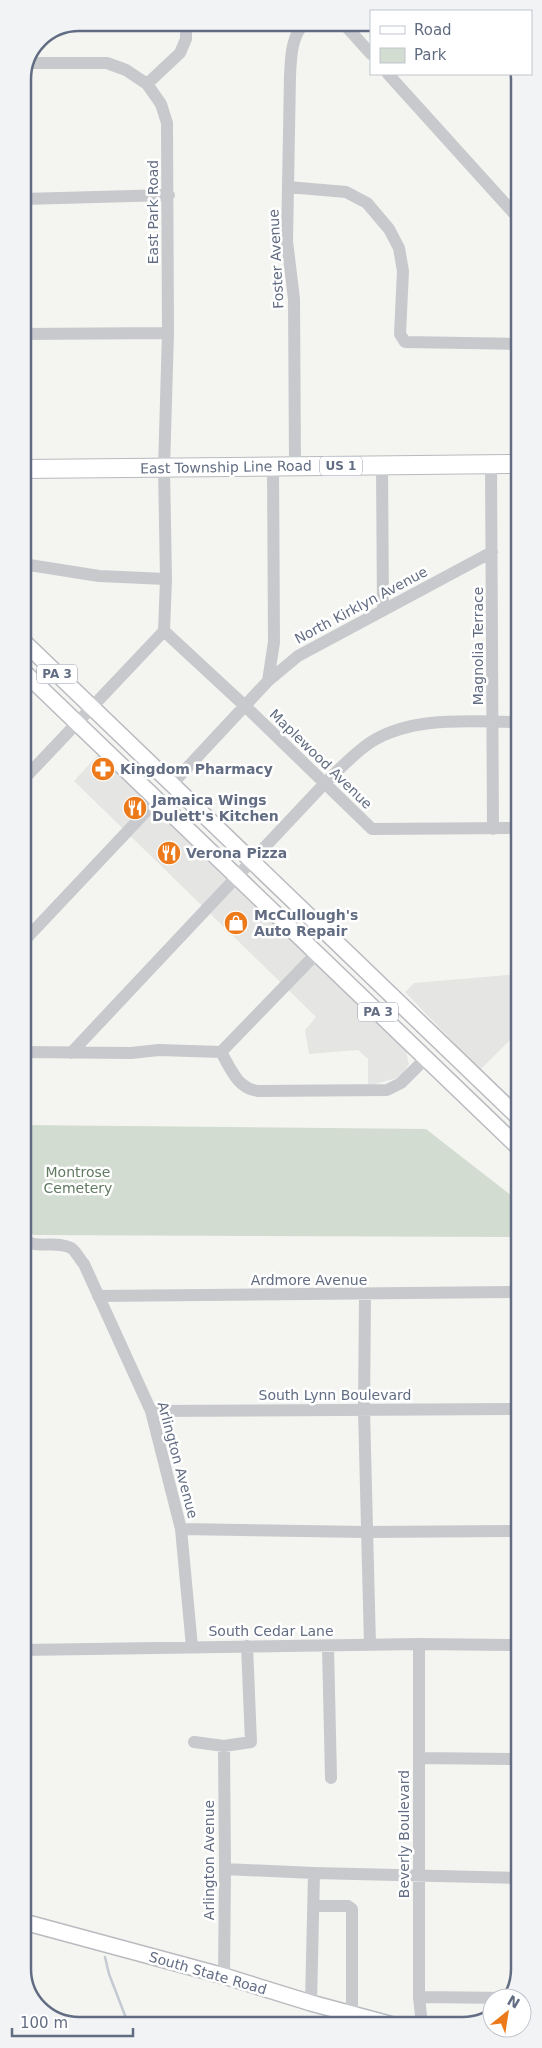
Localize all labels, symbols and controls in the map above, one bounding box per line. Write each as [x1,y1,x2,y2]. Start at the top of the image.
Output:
legend [370,10,532,75]
text: Road [414,21,452,39]
text: Park [414,46,447,64]
street label: East Park Road [145,160,161,264]
street label: Foster Avenue [265,209,287,309]
road number: US 1 [320,456,362,476]
street label: East Township Line Road [140,458,312,476]
street label: North Kirklyn Avenue [292,563,430,647]
street label: Magnolia Terrace [470,587,486,705]
road number: PA 3 [37,664,77,684]
street label: Maplewood Avenue [267,706,375,812]
pharmacy icon: Kingdom Pharmacy [90,756,116,782]
place label: Kingdom Pharmacy [120,761,273,777]
place label: Jamaica Wings Dulett's Kitchen [151,792,279,824]
restaurant icon: Jamaica Wings Dulett's Kitchen [122,795,148,821]
restaurant icon: Verona Pizza [156,840,182,866]
place label: Verona Pizza [186,845,287,861]
place label: McCullough's Auto Repair [254,907,358,939]
shop icon: McCullough's Auto Repair [223,910,249,936]
road number: PA 3 [358,1002,398,1022]
park label: Montrose Cemetery [44,1164,112,1196]
street label: Ardmore Avenue [251,1272,367,1288]
street label: South Lynn Boulevard [259,1387,411,1403]
street label: Arlington Avenue [155,1400,201,1520]
street label: South Cedar Lane [208,1623,334,1639]
street label: Beverly Boulevard [396,1770,412,1898]
street label: Arlington Avenue [201,1800,217,1920]
street label: South State Road [147,1949,269,1997]
north arrow [482,1988,532,2038]
text: N [504,1992,523,2012]
scale bar [12,2006,134,2038]
text: 100 m [20,2014,68,2032]

